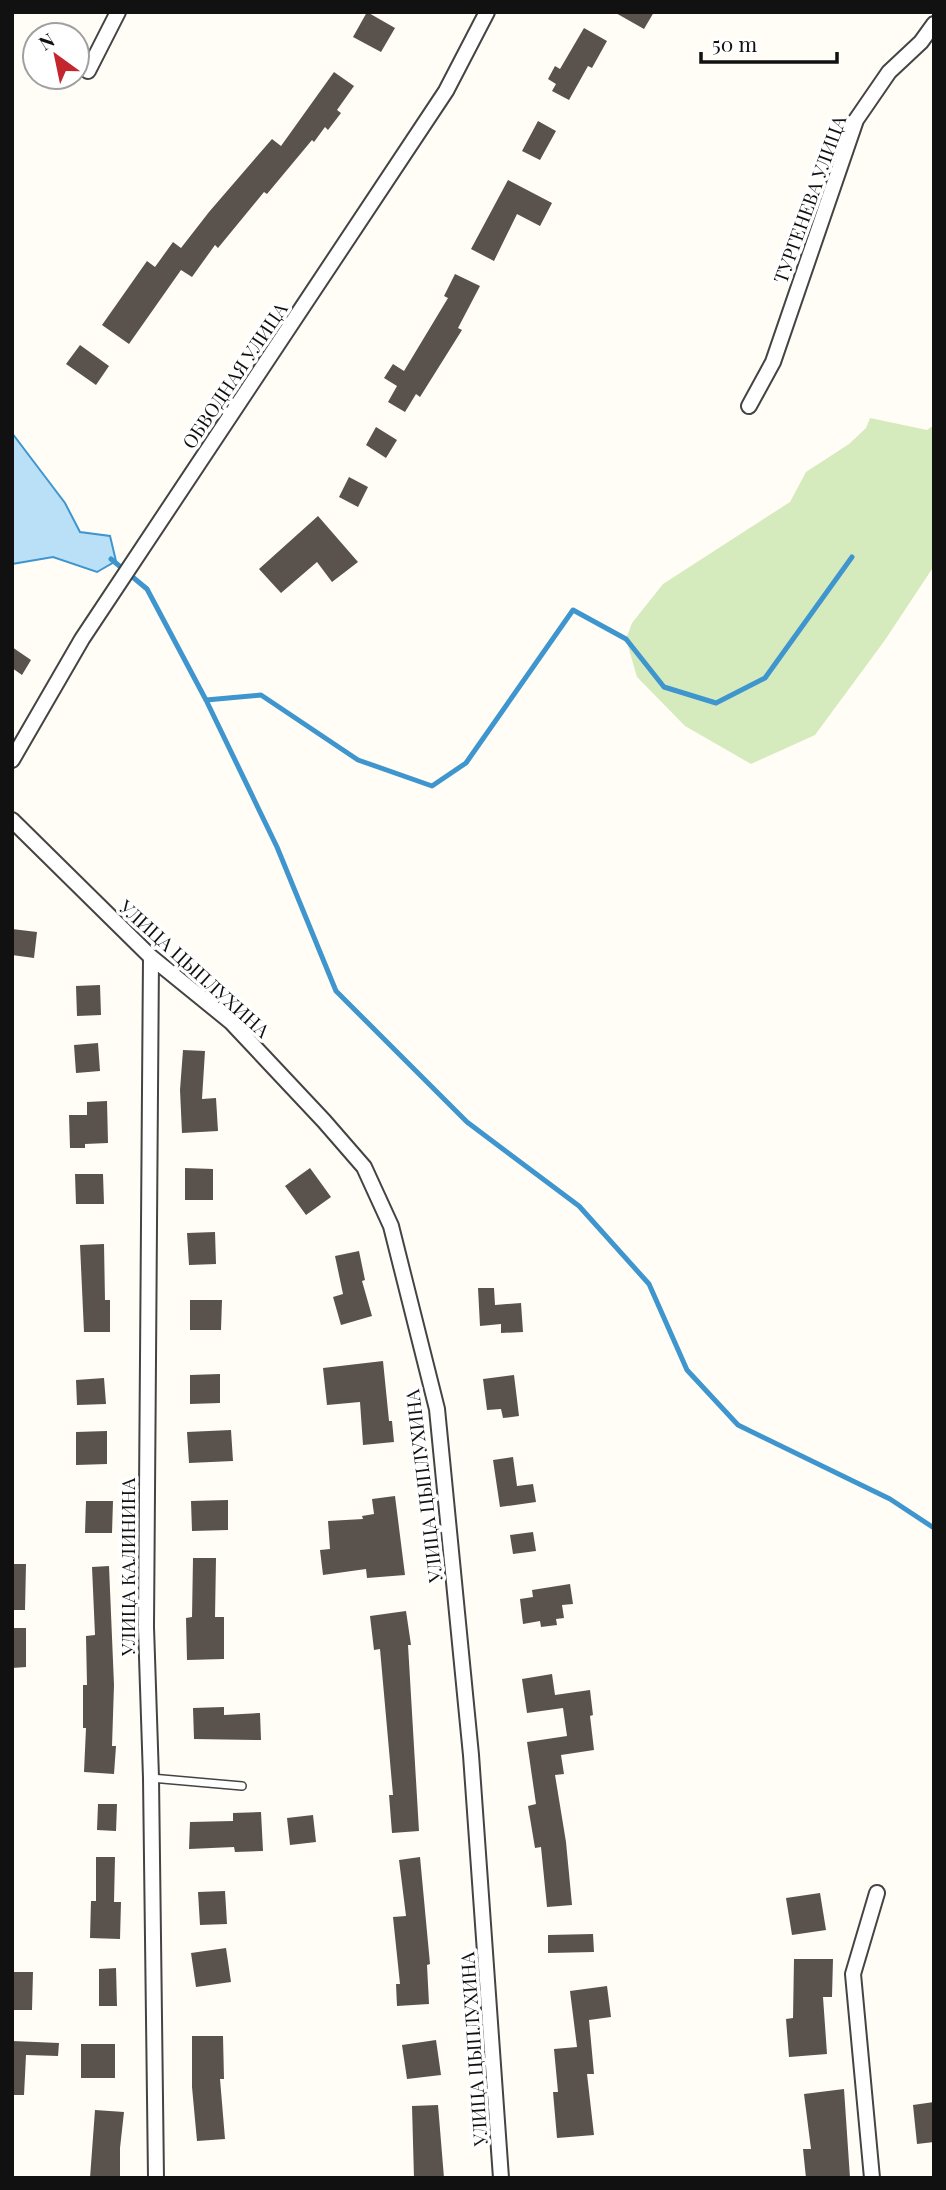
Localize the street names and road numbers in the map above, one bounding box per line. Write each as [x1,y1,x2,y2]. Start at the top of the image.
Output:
street label: ТУРГЕНЕВА УЛИЦА [767,111,852,286]
street label: ОБВОДНАЯ УЛИЦА [175,296,293,453]
street label: УЛИЦА ЦЫПЛУХИНА [113,893,277,1043]
street label: УЛИЦА ЦЫПЛУХИНА [398,1387,448,1585]
street label: УЛИЦА КАЛИНИНА [114,1477,140,1657]
street label: УЛИЦА ЦЫПЛУХИНА [453,1950,493,2148]

